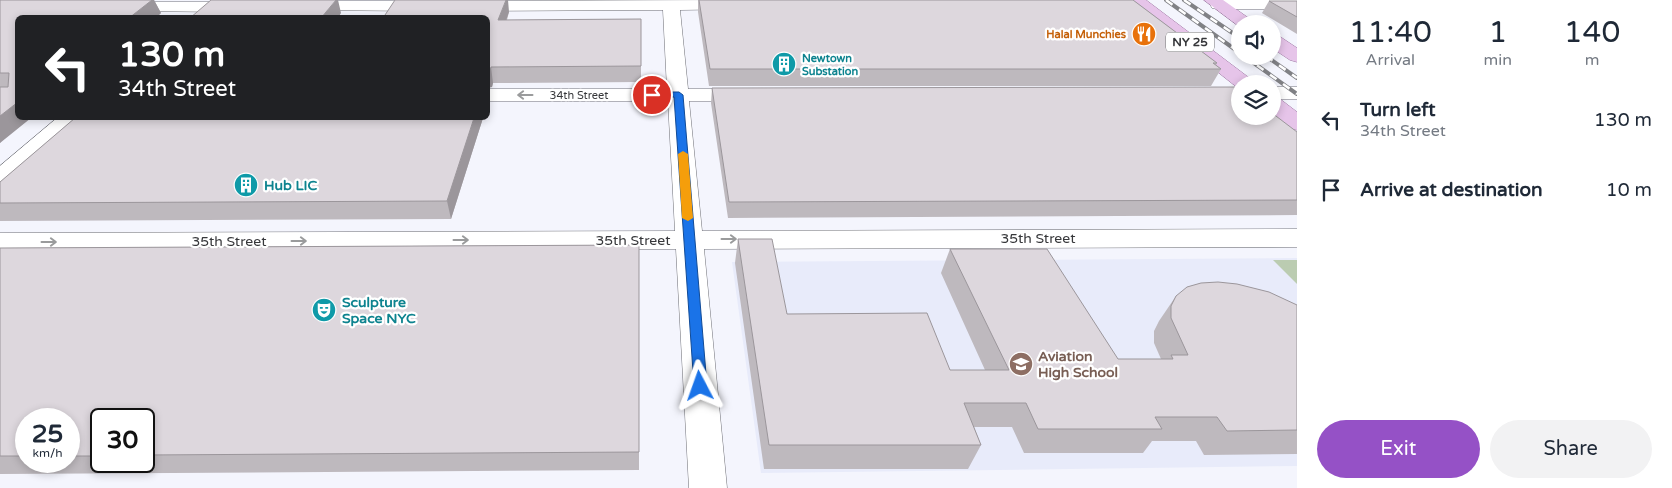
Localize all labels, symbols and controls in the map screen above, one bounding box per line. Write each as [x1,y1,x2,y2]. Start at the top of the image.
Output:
text: 11:40 [1349,14,1432,51]
text: 1 [1488,14,1507,51]
text: 140 [1564,14,1620,51]
map controls [1231,15,1281,125]
button: sound [1231,15,1281,65]
restaurant icon: Halal Munchies [1131,21,1157,47]
place label: Halal Munchies [1046,28,1127,41]
road number: NY 25 [1166,32,1214,52]
text: 130 m [118,34,225,76]
icon: left [35,35,100,100]
text: Arrival [1366,50,1415,70]
text: min [1484,50,1512,70]
text: m [1585,50,1599,70]
building icon: Newtown Substation [771,51,797,77]
place label: Newtown Substation [802,52,858,78]
pin [631,74,673,116]
button: layers [1231,75,1281,125]
text: 34th Street [118,76,236,102]
icon: arrive [638,81,666,109]
street label: 34th Street [549,89,609,102]
one-way arrow [517,90,534,100]
text: Turn left [1360,99,1436,121]
icon: left [1317,106,1345,134]
text: 130 m [1594,109,1652,131]
text: 34th Street [1360,121,1446,141]
building icon: Hub LIC [233,172,259,198]
icon: arrive [1317,176,1345,204]
place label: Hub LIC [264,177,317,194]
text: Arrive at destination [1360,179,1543,201]
text: 10 m [1606,179,1652,201]
street label: 35th Street [1000,230,1076,247]
street label: 35th Street [595,232,671,249]
street label: 35th Street [191,233,267,250]
one-way arrow [720,234,736,244]
one-way arrow [452,235,469,245]
one-way arrow [290,236,306,246]
one-way arrow [40,237,56,247]
place label: Sculpture Space NYC [342,294,416,327]
theatre icon: Sculpture Space NYC [311,297,337,323]
place label: Aviation High School [1038,348,1118,381]
school or university icon: Aviation High School [1008,351,1034,377]
position arrow [673,359,725,411]
speed limit sign: 30 [90,408,155,473]
text: 25 [32,419,63,449]
button: Exit [1317,420,1480,478]
button: Share [1490,420,1652,478]
text: km/h [32,446,63,460]

